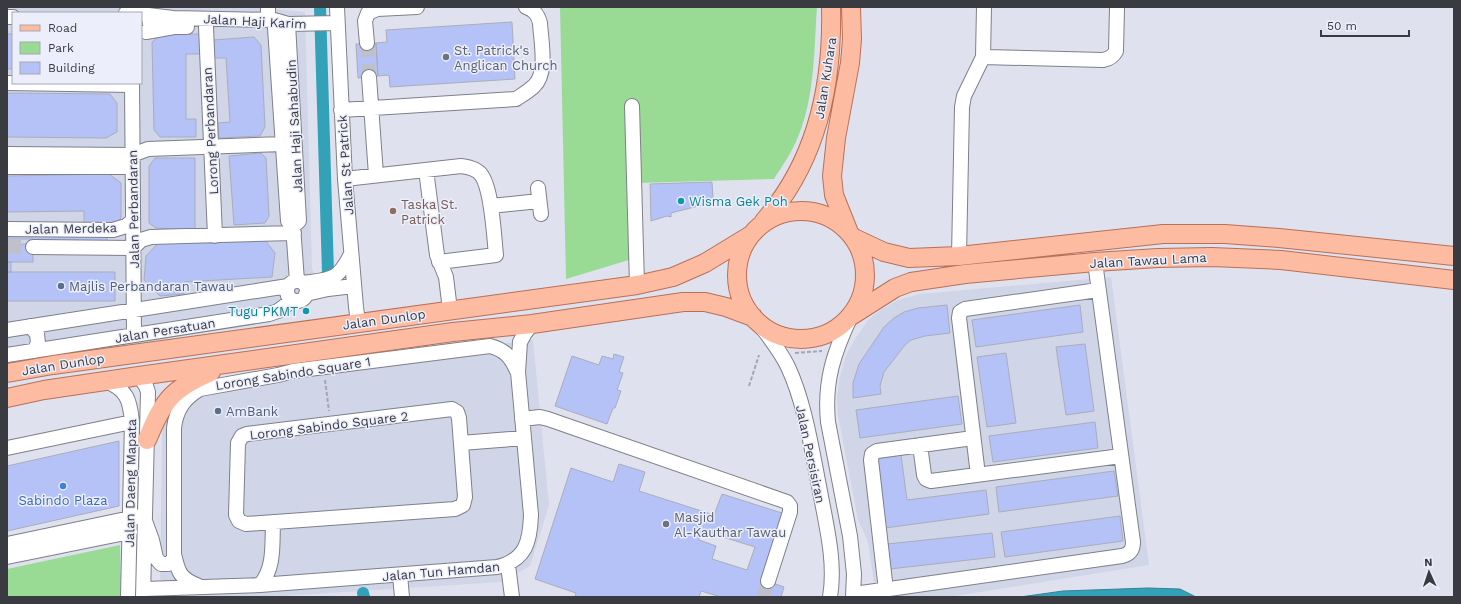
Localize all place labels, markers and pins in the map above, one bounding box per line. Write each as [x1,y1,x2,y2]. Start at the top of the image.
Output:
place label: St. Patrick's Anglican Church [454,43,558,73]
marker: St. Patrick's Anglican Church [441,52,451,62]
place label: Wisma Gek Poh [689,194,788,209]
marker: Wisma Gek Poh [676,196,686,206]
place label: Taska St. Patrick [401,197,458,227]
marker: Taska St. Patrick [388,206,398,216]
place label: Majlis Perbandaran Tawau [69,279,234,294]
marker: Majlis Perbandaran Tawau [56,281,66,291]
place label: Tugu PKMT [228,304,298,319]
marker: Tugu PKMT [301,306,311,316]
place label: AmBank [226,404,279,419]
marker: AmBank [213,406,223,416]
marker: Sabindo Plaza [58,481,68,491]
place label: Sabindo Plaza [18,493,108,508]
place label: Masjid Al-Kauthar Tawau [674,510,786,540]
marker: Masjid Al-Kauthar Tawau [661,519,671,529]

